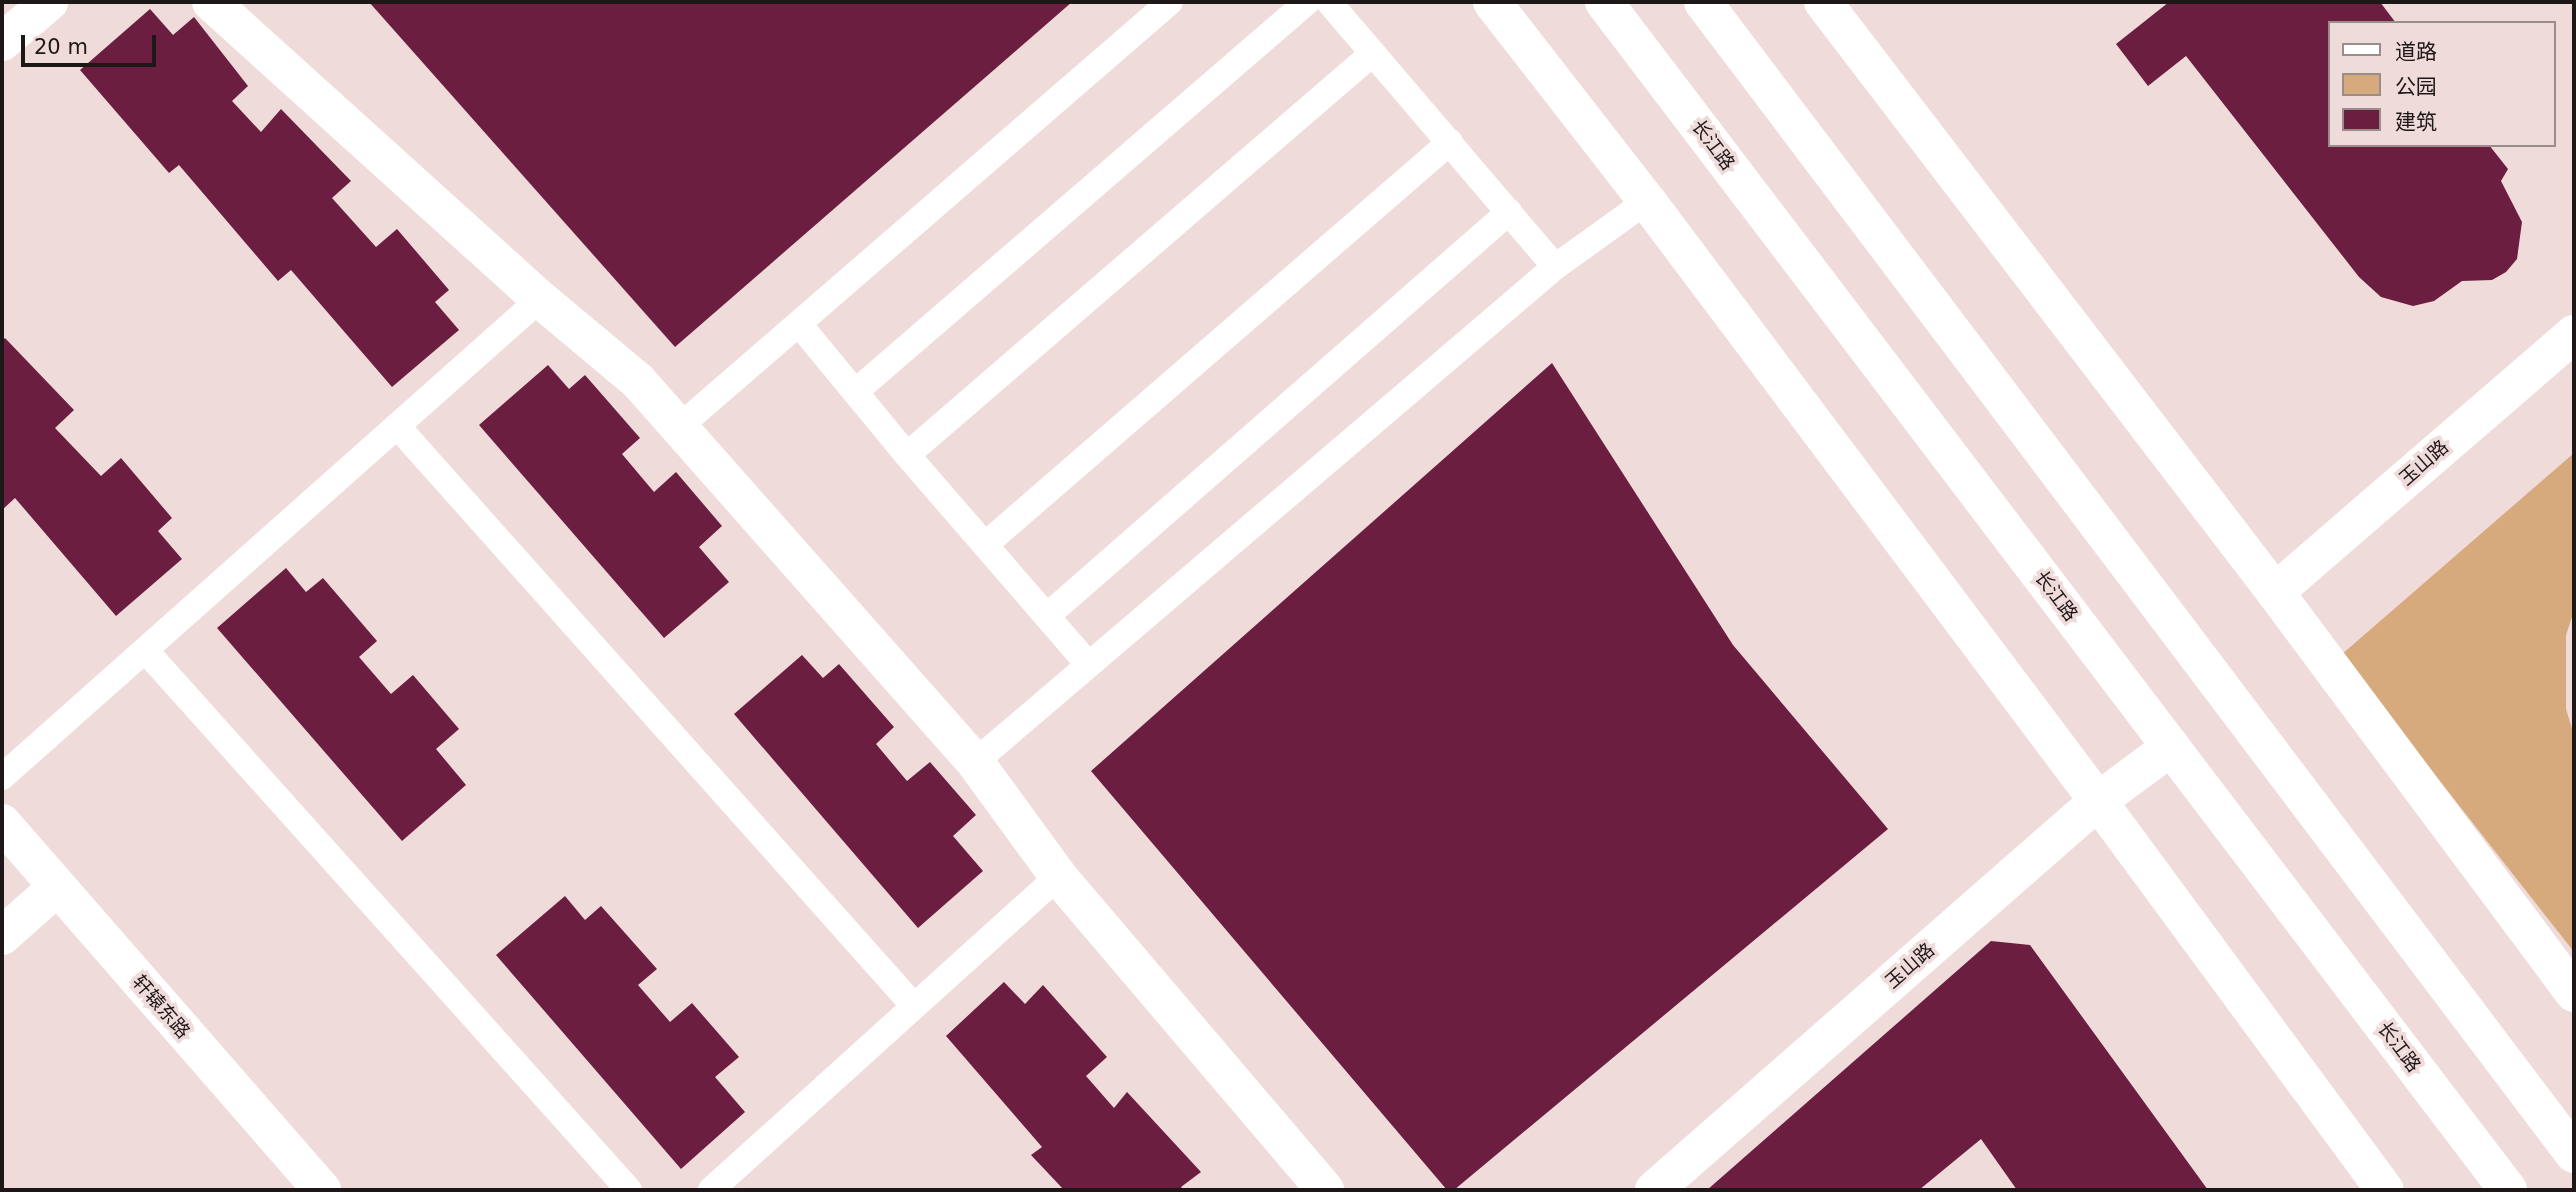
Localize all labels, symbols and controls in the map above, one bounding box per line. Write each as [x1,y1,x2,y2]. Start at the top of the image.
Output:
scale bar [24,21,159,65]
legend [2328,21,2555,147]
text: 20 m [34,35,88,59]
text: 道路 [2395,40,2437,64]
text: 公园 [2395,75,2437,99]
text: 建筑 [2395,110,2437,134]
street label: 长江路 [1687,115,1739,175]
street label: 玉山路 [2395,436,2453,490]
street label: 长江路 [2030,566,2082,626]
street label: 玉山路 [1881,939,1939,993]
street label: 轩辕东路 [127,971,195,1043]
street label: 长江路 [2373,1017,2425,1077]

